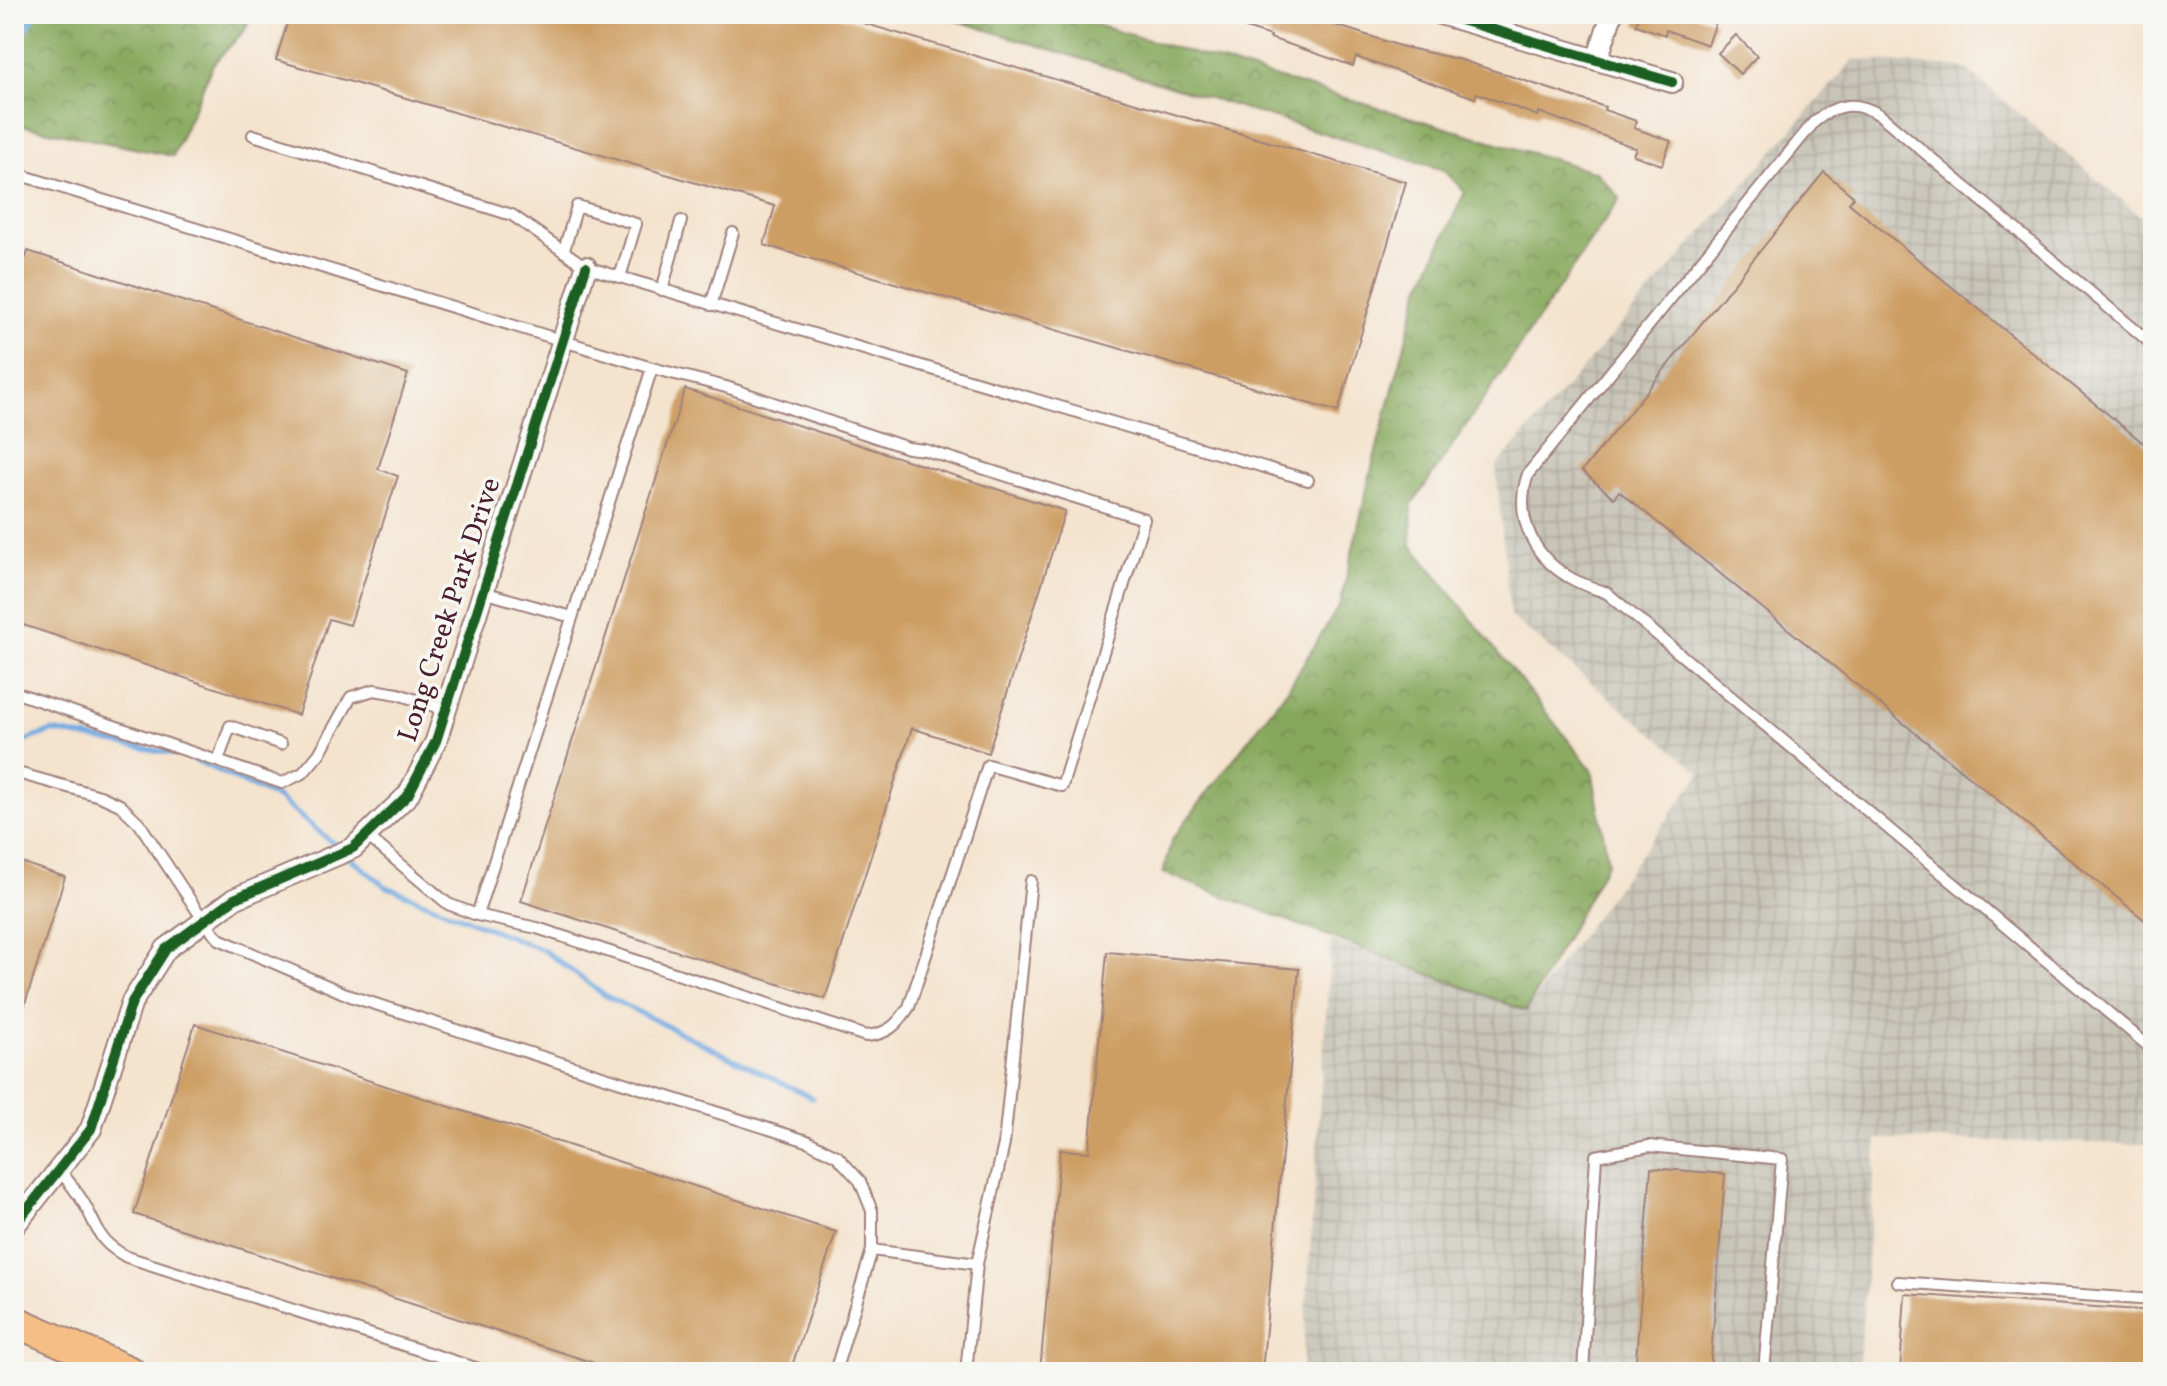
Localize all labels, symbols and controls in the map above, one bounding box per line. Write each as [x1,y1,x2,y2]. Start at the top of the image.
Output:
street label: Long Creek Park Drive [389,473,511,747]

